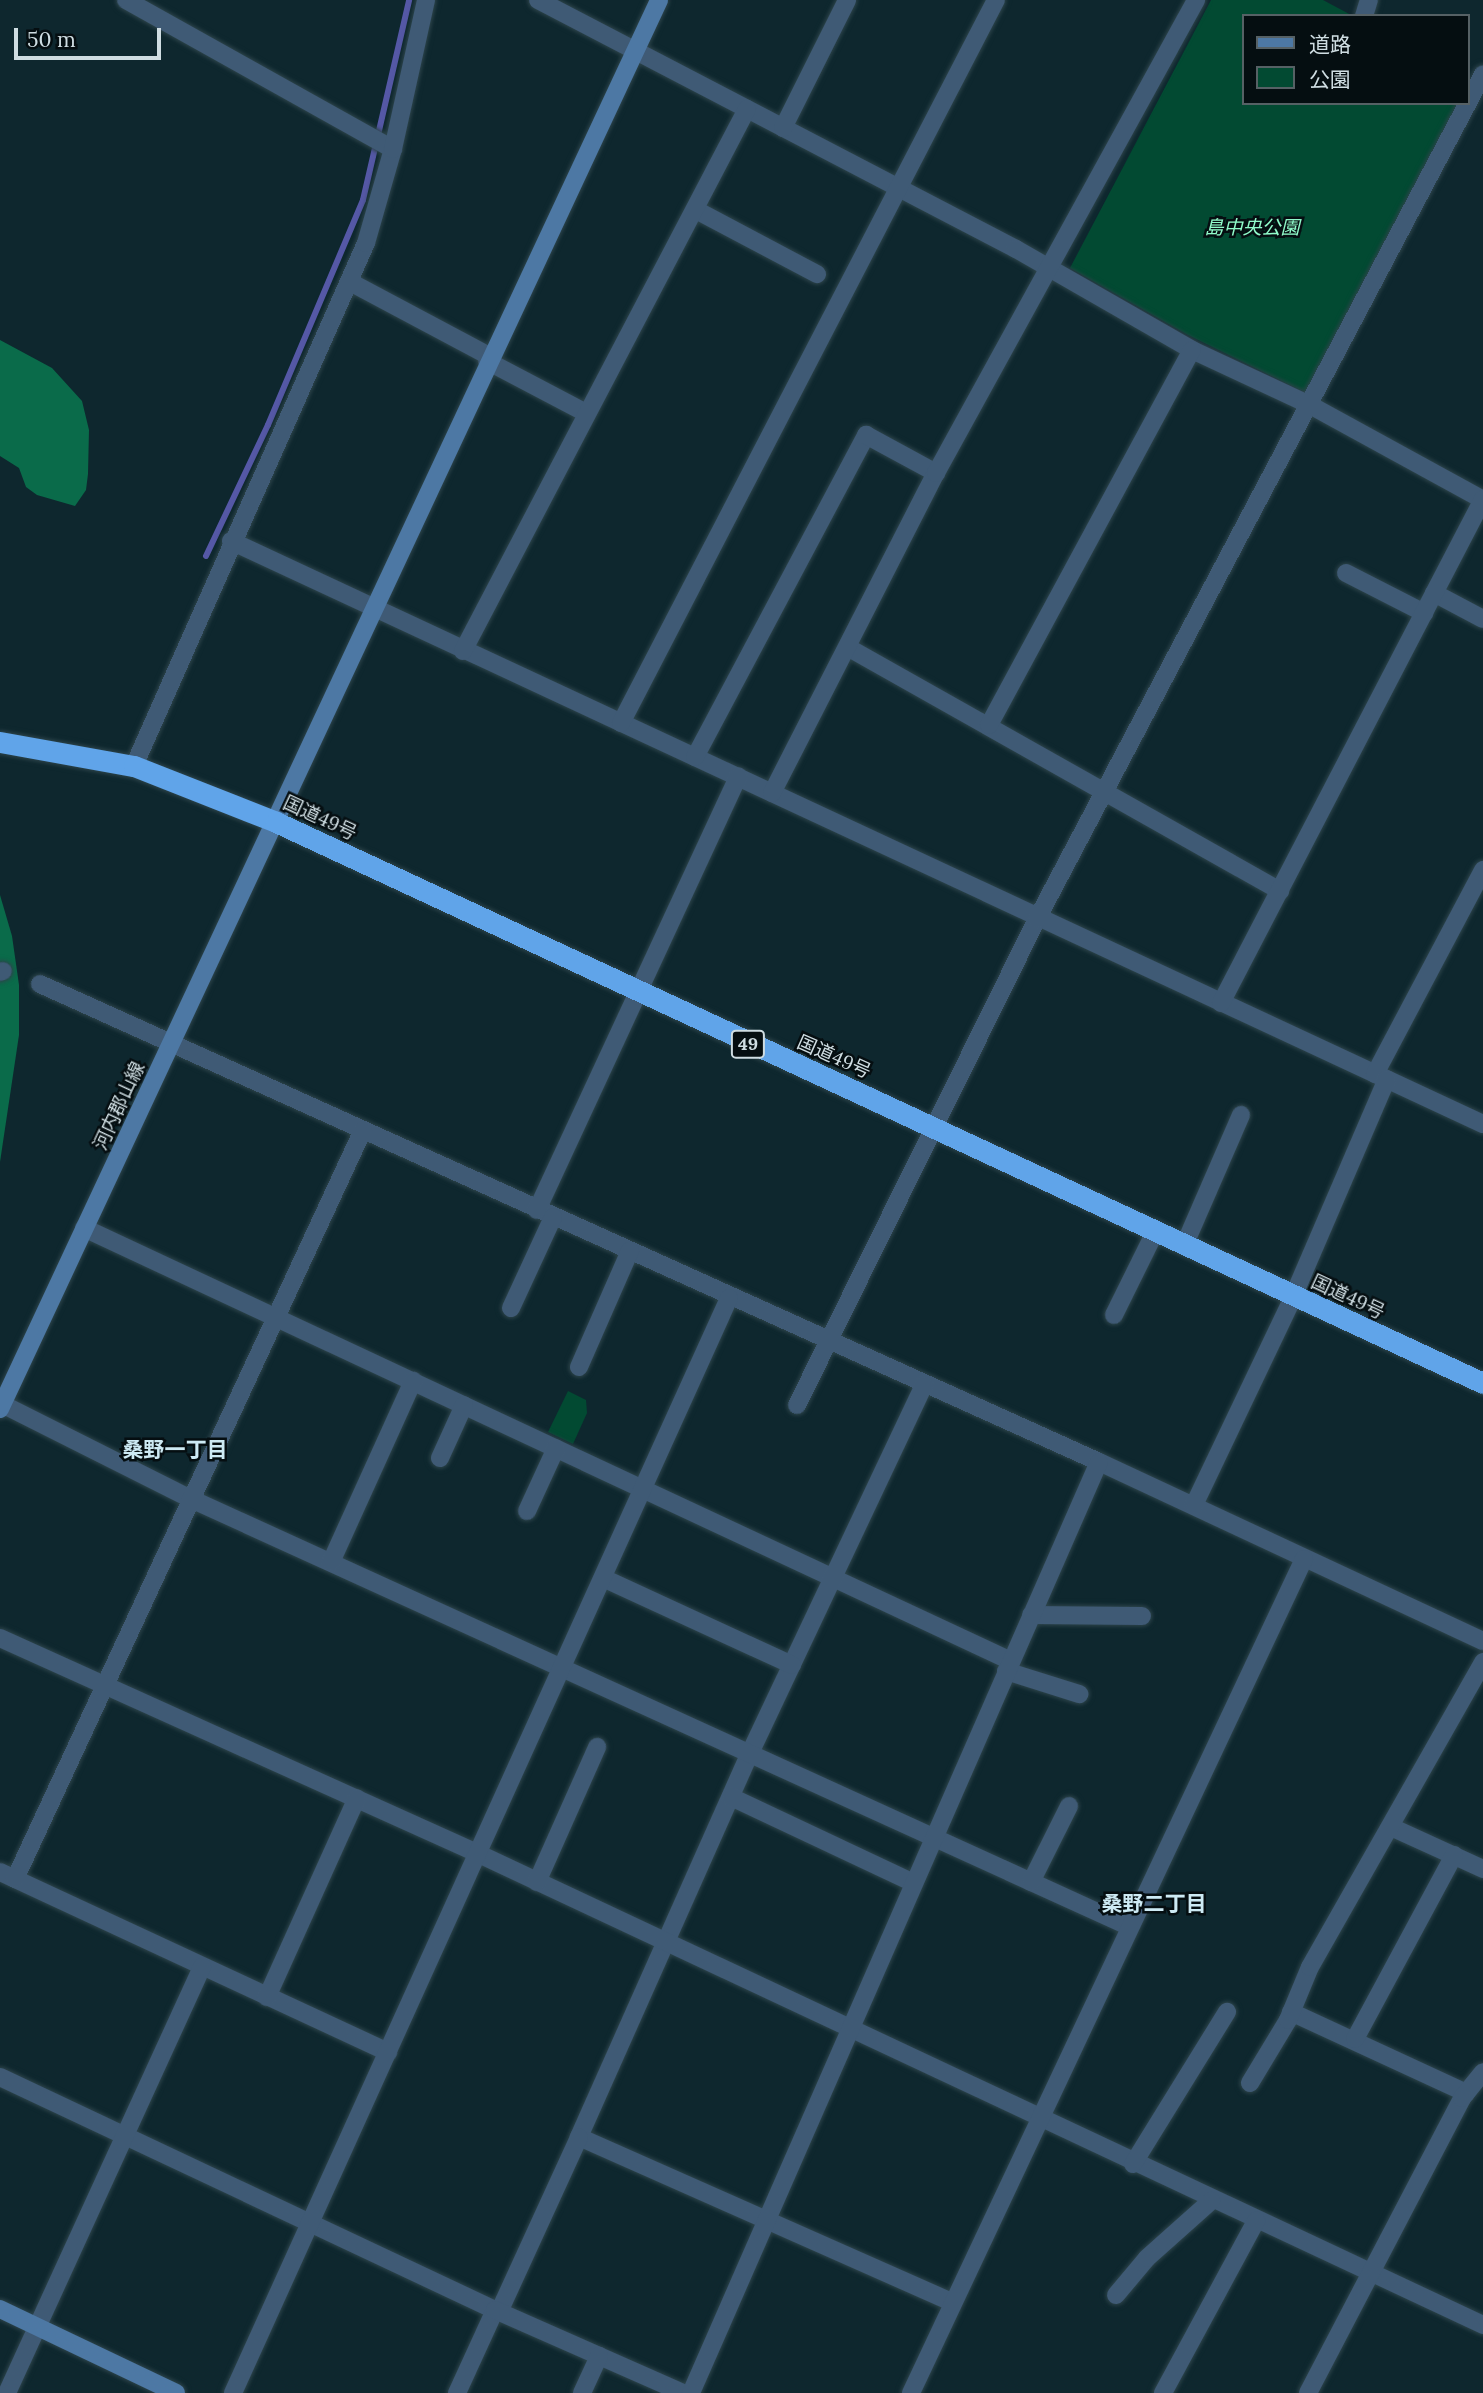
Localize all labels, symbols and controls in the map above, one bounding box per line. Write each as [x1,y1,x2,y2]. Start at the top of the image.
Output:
scale bar [18,14,164,58]
legend [1242,14,1469,105]
text: 50 m [27,26,76,53]
text: 道路 [1309,31,1351,58]
text: 公園 [1309,66,1351,93]
park label: 島中央公園 [1205,217,1299,239]
street label: 国道49号 [280,791,360,845]
road number: 49 [730,1030,766,1058]
street label: 国道49号 [794,1031,874,1083]
street label: 河内郡山線 [89,1058,149,1154]
street label: 国道49号 [1308,1270,1388,1324]
district label: 桑野一丁目 [123,1437,227,1463]
district label: 桑野二丁目 [1102,1891,1206,1917]

